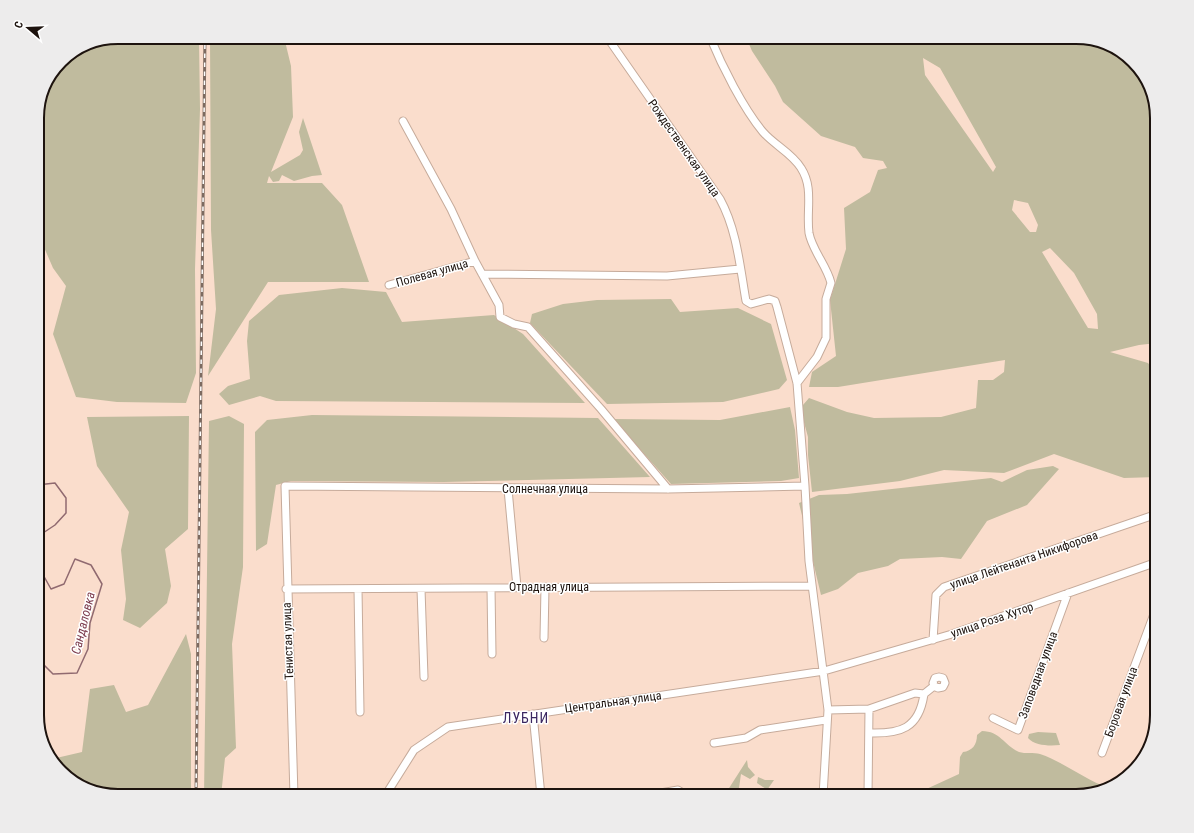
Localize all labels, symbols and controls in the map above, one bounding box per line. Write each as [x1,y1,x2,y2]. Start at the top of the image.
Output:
north arrow [8,8,48,48]
text: С [12,20,26,30]
street label: Рождественская улица [645,97,723,200]
street label: Полевая улица [394,256,470,290]
street label: Солнечная улица [502,482,588,496]
street label: улица Лейтенанта Никифорова [948,528,1100,592]
street label: Отрадная улица [509,580,589,594]
water label: Сандаловка [68,590,98,656]
street label: улица Роза Хутор [949,599,1035,641]
street label: Тенистая улица [280,602,296,680]
street label: Заповедная улица [1016,629,1060,720]
street label: Боровая улица [1102,665,1140,739]
street label: Центральная улица [564,688,662,716]
district label: ЛУБНИ [503,710,549,726]

